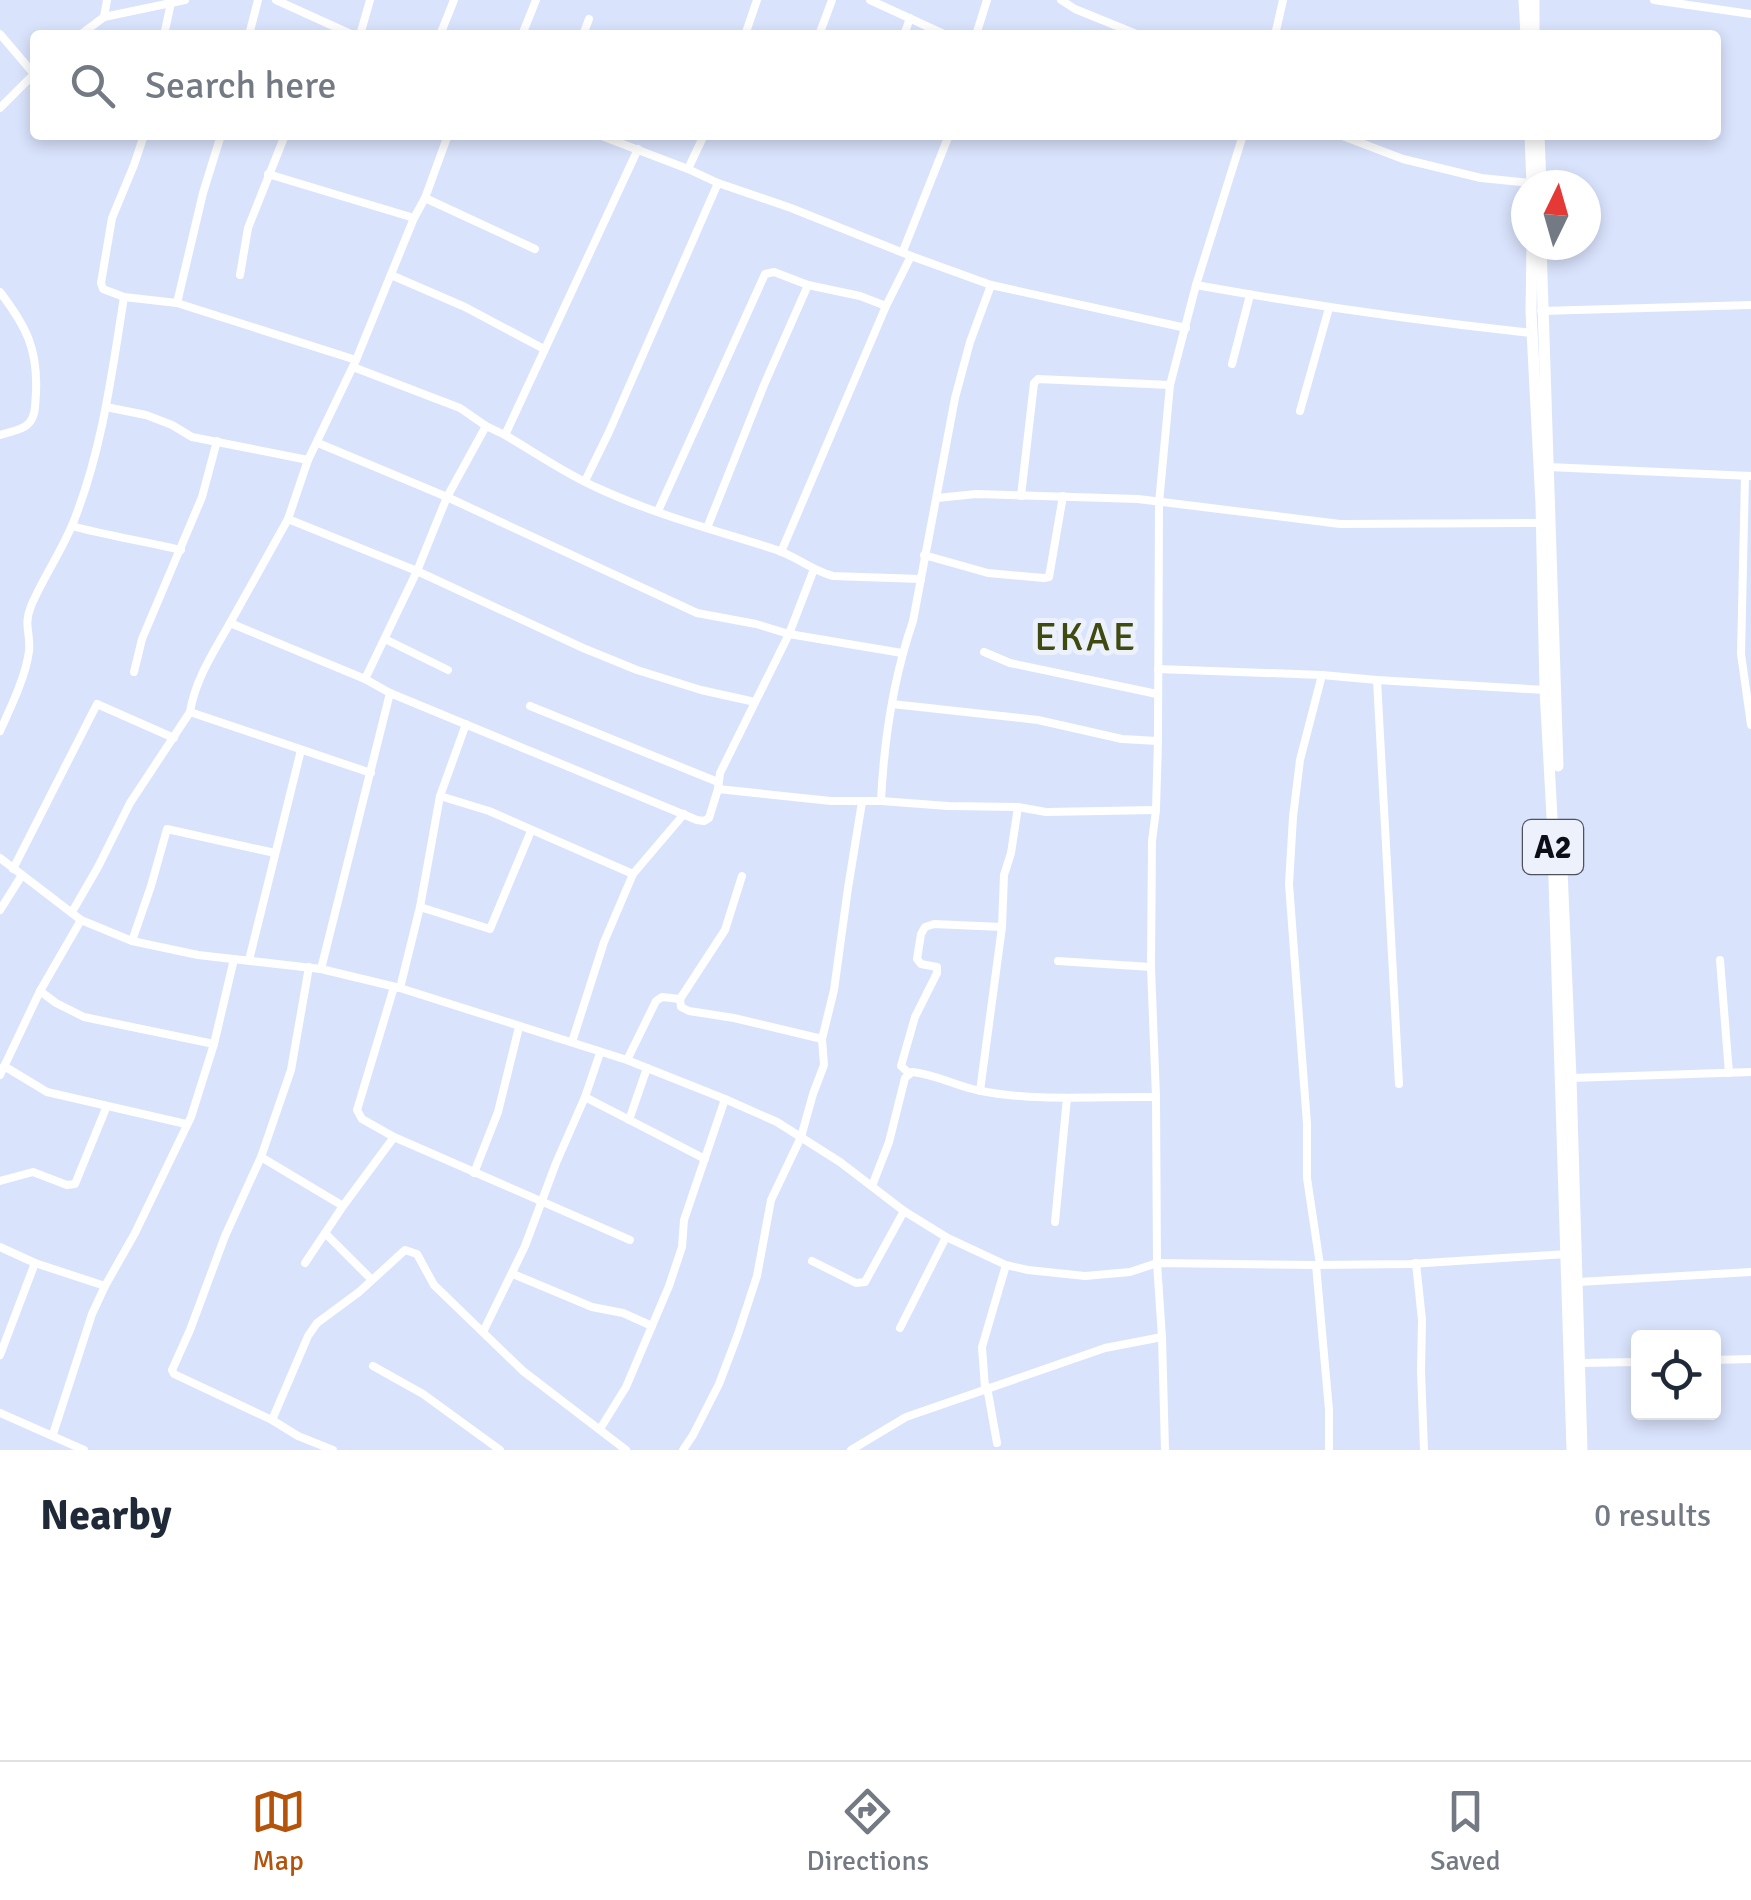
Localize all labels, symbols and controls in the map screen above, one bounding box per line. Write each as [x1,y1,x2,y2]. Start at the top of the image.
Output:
search box [30,30,1721,140]
icon: search [65,58,120,113]
text: Search here [145,62,337,109]
north arrow [1511,170,1601,260]
district label: EKAE [1034,612,1138,662]
road number: A2 [1523,820,1583,874]
map controls [1631,1330,1721,1420]
button: locate [1631,1330,1721,1420]
text: Nearby [40,1490,172,1541]
text: 0 results [1594,1496,1711,1535]
tab: Map [251,1784,306,1878]
tab: Directions [807,1784,929,1878]
tab: Saved [1430,1784,1500,1878]

